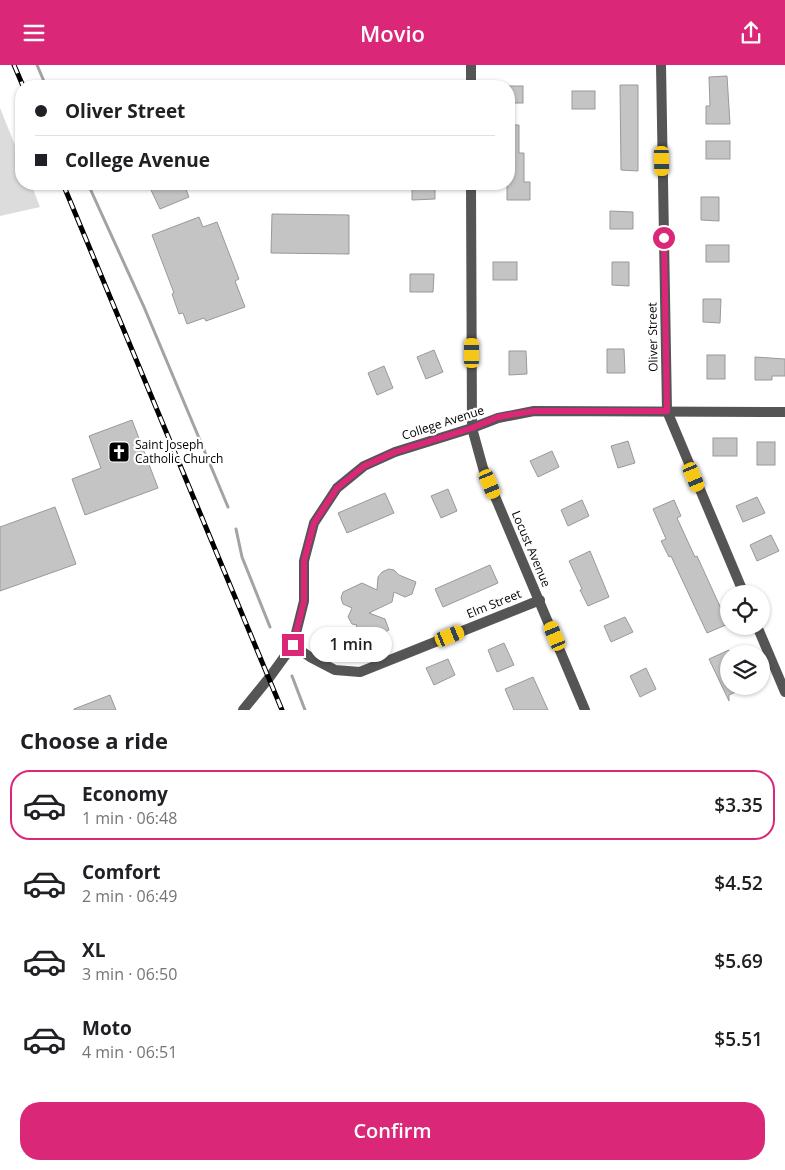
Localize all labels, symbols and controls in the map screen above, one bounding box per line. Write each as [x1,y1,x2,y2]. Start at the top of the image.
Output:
text: Movio [360,18,425,48]
icon: menu [20,19,48,47]
icon: share [737,19,765,47]
text: Oliver Street [65,98,185,124]
car [654,146,669,176]
text: College Avenue [65,147,210,173]
route start [653,227,675,249]
street label: Oliver Street [643,302,662,372]
car [464,338,479,368]
street label: College Avenue [399,401,486,444]
place label: Saint Joseph Catholic Church [135,436,223,467]
church icon: Saint Joseph Catholic Church [107,440,131,464]
car [681,460,706,494]
car [477,467,502,501]
street label: Locust Avenue [508,508,555,590]
street label: Elm Street [464,585,524,622]
map controls [720,585,770,695]
button: locate [720,585,770,635]
car [542,619,567,653]
car [433,623,466,649]
callout: 1 min [310,627,393,663]
text: 1 min [329,633,373,655]
route end [282,634,304,656]
button: layers [720,645,770,695]
text: Choose a ride [20,725,168,755]
text: Economy [82,781,168,807]
icon: car [22,783,67,828]
text: $3.35 [714,792,763,818]
text: 1 min · 06:48 [82,807,177,829]
text: Comfort [82,859,161,885]
icon: car [22,861,67,906]
text: $4.52 [714,870,763,896]
text: 2 min · 06:49 [82,885,177,907]
text: XL [82,937,105,963]
icon: car [22,939,67,984]
text: $5.69 [714,948,763,974]
text: 3 min · 06:50 [82,963,177,985]
text: Moto [82,1015,132,1041]
icon: car [22,1017,67,1062]
text: $5.51 [714,1026,763,1052]
text: 4 min · 06:51 [82,1041,177,1063]
button: Confirm [20,1102,765,1160]

